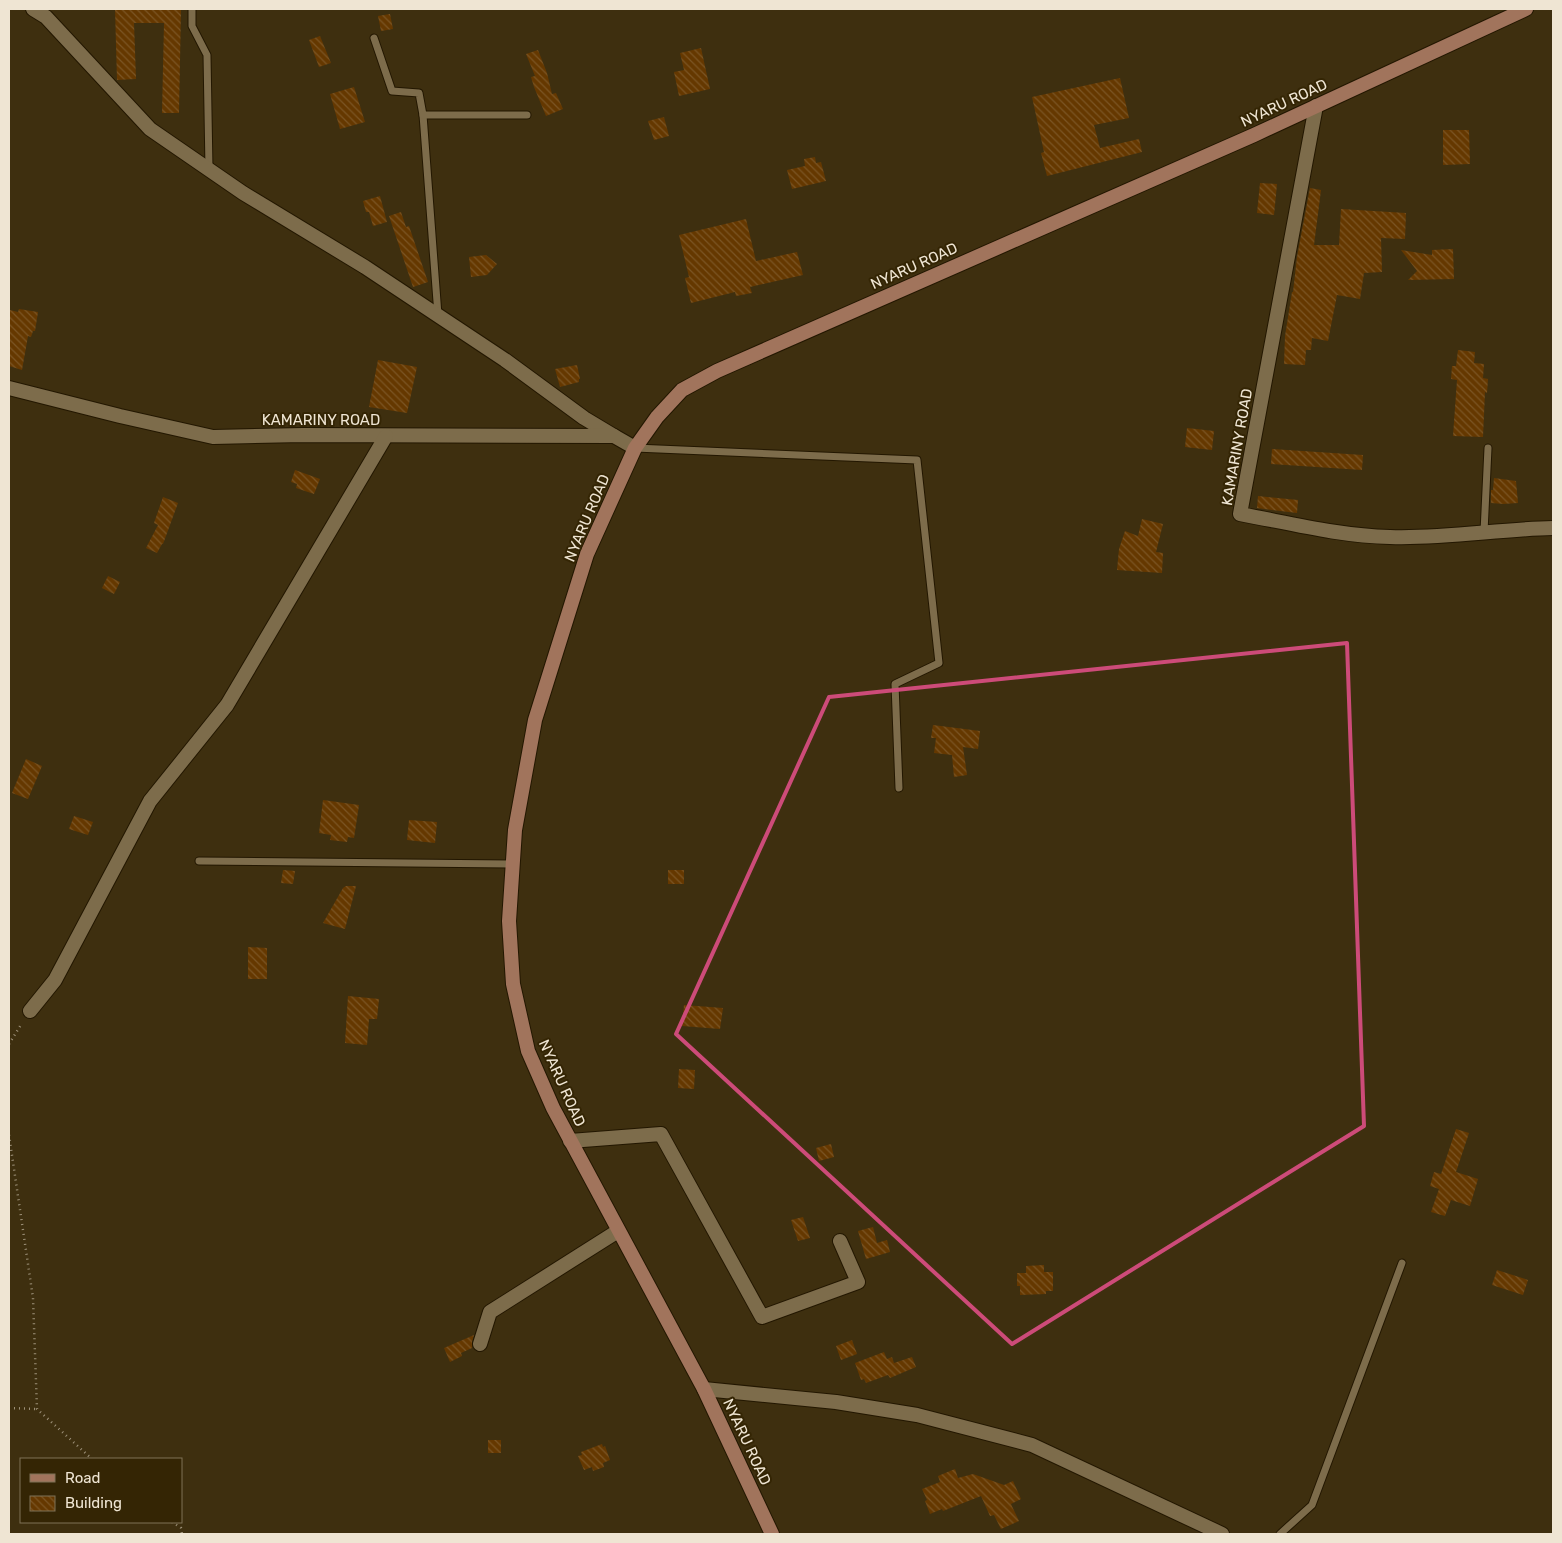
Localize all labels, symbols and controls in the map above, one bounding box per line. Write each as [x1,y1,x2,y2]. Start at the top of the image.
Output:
street label: NYARU ROAD [1238,75,1330,131]
street label: NYARU ROAD [868,239,960,293]
street label: KAMARINY ROAD [1218,387,1256,507]
street label: KAMARINY ROAD [262,411,380,429]
street label: NYARU ROAD [560,472,614,564]
street label: NYARU ROAD [535,1037,589,1129]
street label: NYARU ROAD [719,1396,775,1488]
legend [20,1458,182,1523]
text: Road [65,1469,101,1487]
text: Building [65,1494,122,1512]

